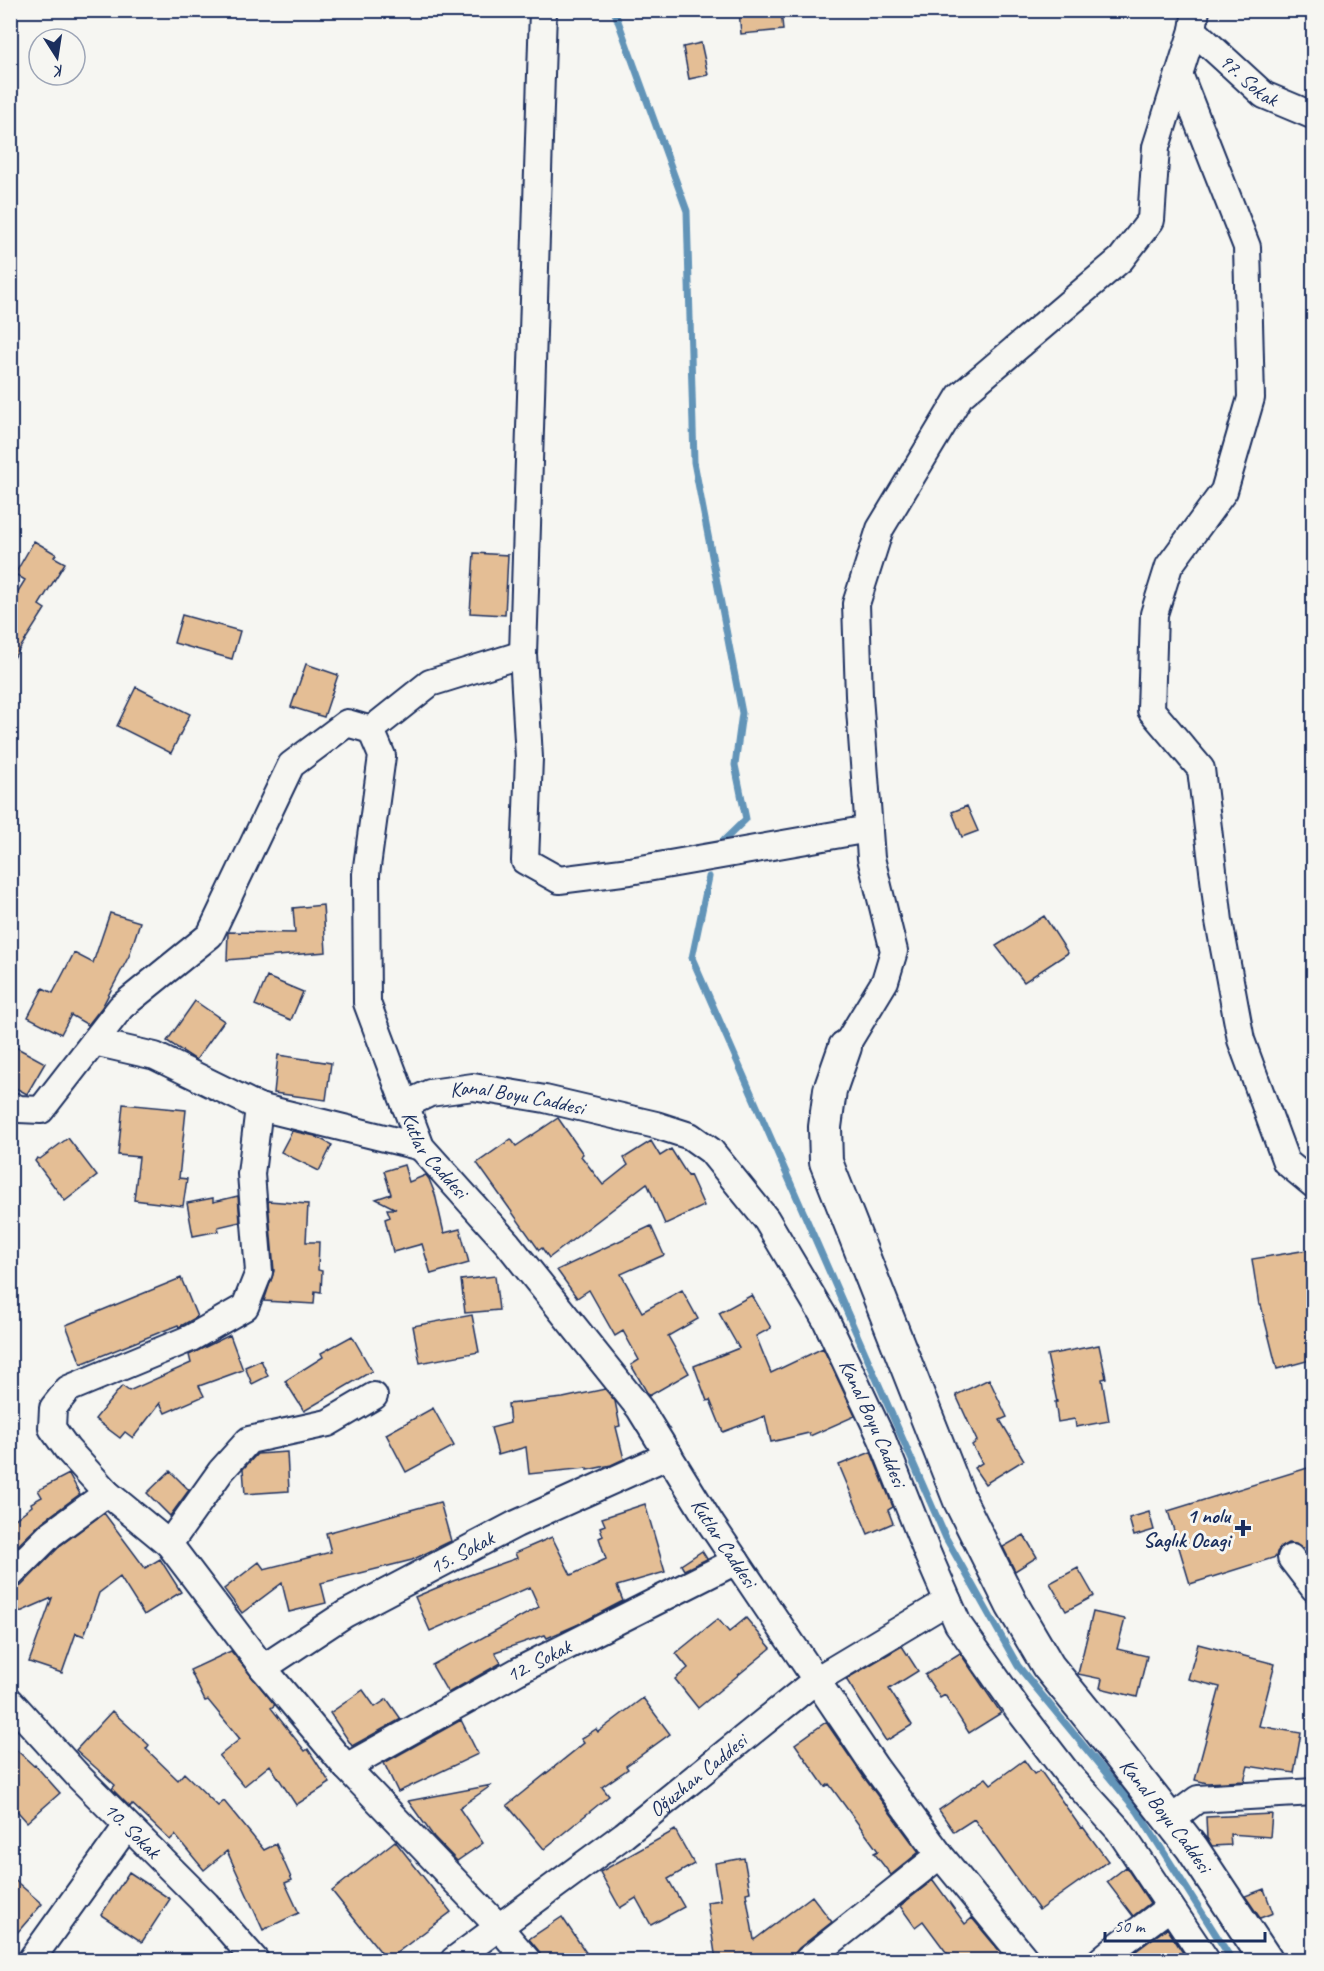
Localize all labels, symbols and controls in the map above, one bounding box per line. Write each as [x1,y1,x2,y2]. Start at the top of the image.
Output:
north arrow [27,27,87,87]
street label: 97. Sokak [1214,48,1283,113]
text: K [50,60,66,82]
street label: Kanal Boyu Caddesi [448,1073,590,1122]
street label: Kutlar Caddesi [396,1108,476,1206]
street label: Kanal Boyu Caddesi [833,1355,914,1493]
street label: Kutlar Caddesi [685,1494,765,1595]
place label: 1 nolu Saglık Ocagi [1143,1503,1233,1553]
marker: 1 nolu Saglık Ocagi [1234,1519,1252,1537]
street label: 15. Sokak [425,1524,500,1580]
street label: 12. Sokak [501,1633,577,1688]
street label: Oğuzhan Caddesi [644,1726,755,1823]
street label: Kanal Boyu Caddesi [1114,1753,1219,1880]
street label: 10. Sokak [99,1797,167,1865]
scale bar [1105,1905,1266,1943]
text: 50 m [1114,1915,1147,1937]

